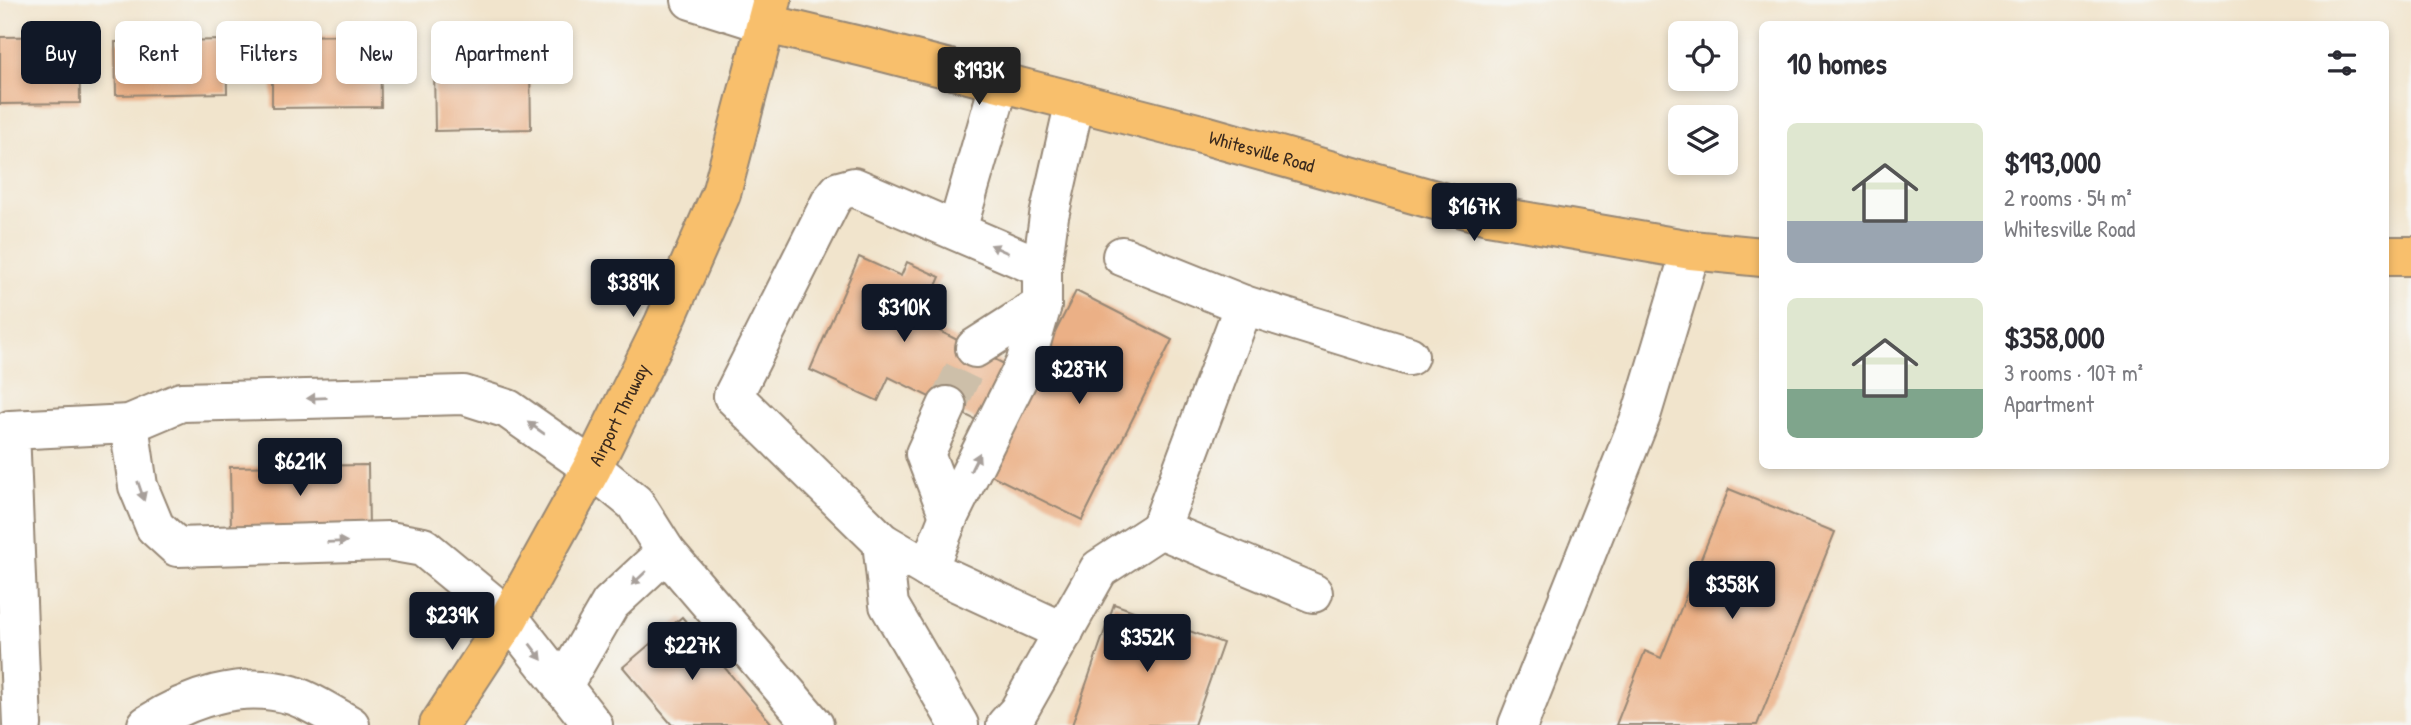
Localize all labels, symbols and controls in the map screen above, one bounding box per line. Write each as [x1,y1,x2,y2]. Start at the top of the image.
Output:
chip: Buy [21,21,101,84]
chip: Rent [115,21,202,84]
chip: Filters [216,21,322,84]
chip: New [336,21,417,84]
chip: Apartment [431,21,573,84]
map controls [1668,21,1738,175]
button: locate [1668,21,1738,91]
text: 10 homes [1787,43,1887,83]
icon: filters [2323,44,2361,82]
pin: $193K [930,48,1028,107]
text: $193K [954,54,1004,85]
button: layers [1668,105,1738,175]
street label: Whitesville Road [1206,124,1318,179]
text: $193,000 [2004,142,2101,182]
icon: home [1843,151,1927,235]
text: 2 rooms · 54 m² [2004,182,2132,213]
pin: $167K [1425,184,1523,243]
text: $167K [1448,190,1500,221]
text: Whitesville Road [2004,213,2135,244]
one-way arrow [989,243,1009,255]
pin: $389K [584,260,682,319]
text: $389K [607,266,659,297]
pin: $310K [855,284,953,344]
text: $310K [878,291,930,322]
text: $358,000 [2004,317,2105,357]
icon: home [1843,326,1927,410]
pin: $287K [1030,346,1128,406]
text: $287K [1051,353,1107,384]
text: 3 rooms · 107 m² [2004,357,2143,388]
street label: Airport Thruway [582,359,655,470]
text: Apartment [2004,388,2094,419]
one-way arrow [305,392,327,403]
one-way arrow [527,422,545,436]
pin: $621K [251,438,349,498]
text: $621K [274,445,326,476]
one-way arrow [970,452,981,472]
one-way arrow [136,481,147,502]
one-way arrow [326,537,348,548]
pin: $358K [1683,562,1781,621]
text: $358K [1705,568,1759,599]
one-way arrow [631,569,648,585]
pin: $239K [403,592,501,652]
text: $239K [425,599,479,630]
pin: $352K [1098,614,1196,674]
text: $352K [1120,621,1174,652]
pin: $227K [643,622,741,682]
text: $227K [664,629,720,660]
one-way arrow [528,643,543,661]

